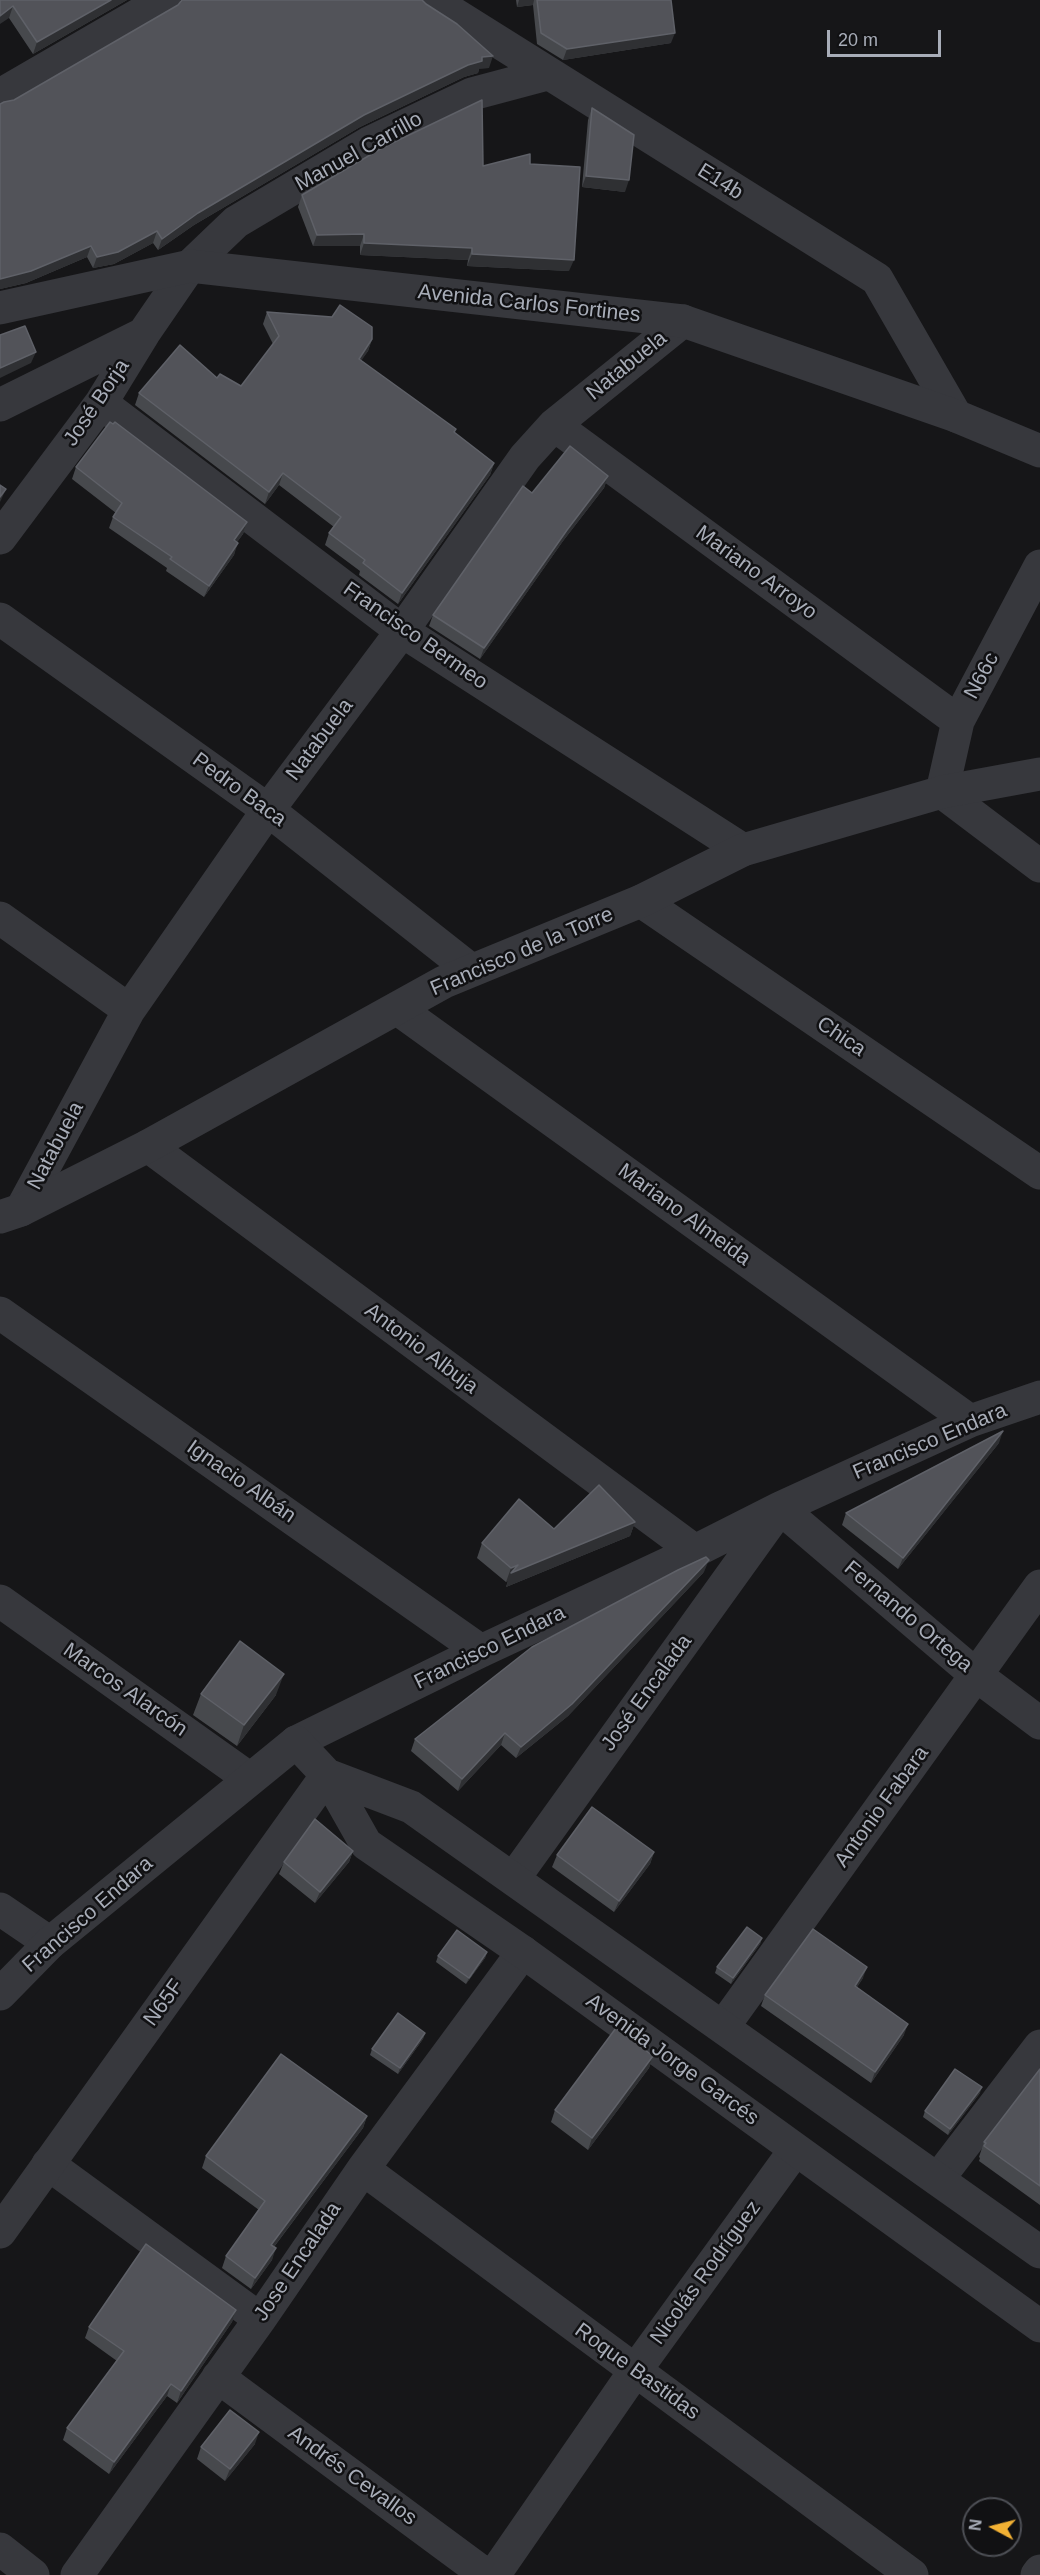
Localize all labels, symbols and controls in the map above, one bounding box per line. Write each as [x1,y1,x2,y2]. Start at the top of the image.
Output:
scale bar [830,18,944,56]
text: 20 m [838,30,878,50]
street label: Manuel Carrillo [291,107,427,197]
street label: E14b [693,158,747,206]
street label: Avenida Carlos Fortines [416,280,642,328]
street label: Natabuela [582,326,672,406]
street label: José Borja [59,355,135,451]
street label: Mariano Arroyo [691,521,821,625]
street label: Francisco Bermeo [338,577,492,695]
street label: N66c [959,648,1005,704]
street label: Natabuela [281,694,359,786]
street label: Pedro Baca [187,748,291,832]
street label: Francisco de la Torre [427,902,617,1002]
street label: Chica [812,1012,870,1062]
street label: Natabuela [22,1098,90,1194]
street label: Mariano Almeida [613,1158,755,1272]
street label: Antonio Albuja [359,1298,483,1400]
street label: Francisco Endara [849,1398,1011,1486]
street label: Ignacio Albán [182,1435,300,1529]
street label: Fernando Ortega [839,1556,977,1678]
street label: Francisco Endara [411,1601,569,1695]
street label: José Encalada [596,1630,698,1756]
street label: Marcos Alarcón [58,1638,192,1742]
street label: Antonio Fabara [830,1742,934,1872]
street label: Francisco Endara [18,1852,158,1978]
street label: N65F [139,1975,189,2031]
street label: Avenida Jorge Garcés [581,1989,763,2131]
street label: Nicolás Rodríguez [645,2196,767,2350]
street label: Jose Encalada [249,2198,347,2326]
street label: Roque Bastidas [570,2318,704,2426]
street label: Andrés Cevallos [283,2421,421,2531]
north arrow [962,2497,1022,2557]
text: N [966,2518,985,2532]

